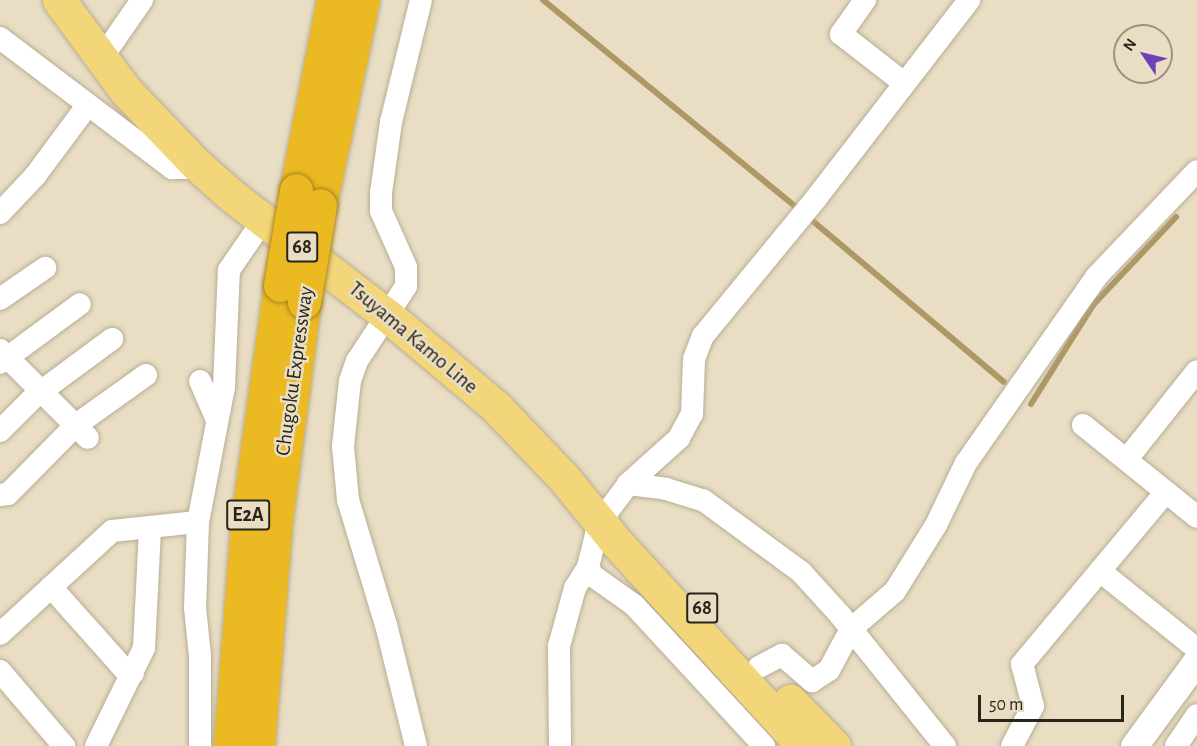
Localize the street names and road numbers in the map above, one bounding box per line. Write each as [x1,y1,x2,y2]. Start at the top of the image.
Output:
road number: 68 [286,230,318,264]
street label: Tsuyama Kamo Line [343,277,483,399]
street label: Chugoku Expressway [271,285,319,457]
road number: E2A [226,498,270,532]
road number: 68 [686,591,718,625]

